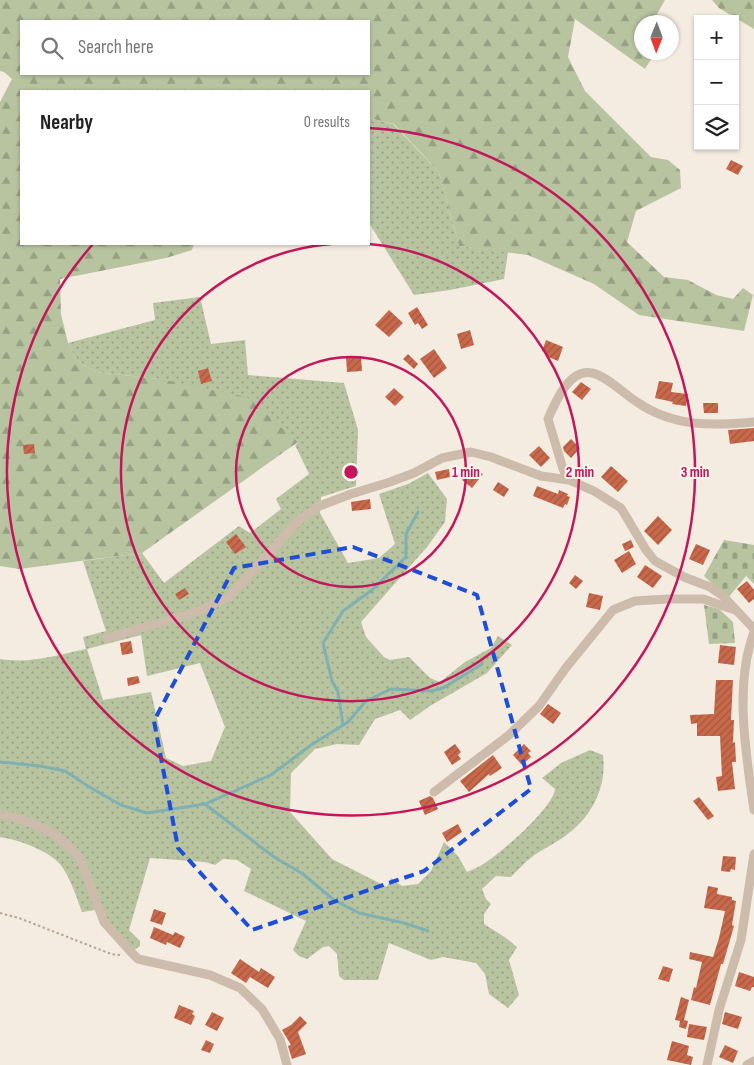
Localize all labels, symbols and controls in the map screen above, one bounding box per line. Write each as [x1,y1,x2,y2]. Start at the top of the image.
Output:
north arrow [634,15,679,60]
map controls [694,15,739,150]
button: + [694,15,739,60]
search box [20,20,370,75]
icon: search [38,34,66,62]
text: Search here [78,36,154,59]
button: − [694,60,739,105]
button: layers [694,105,739,150]
text: Nearby [40,110,93,135]
text: 0 results [304,113,350,132]
centre of rings [342,463,360,481]
text: 1 min [452,463,480,482]
text: 2 min [566,463,594,482]
text: 3 min [681,463,709,482]

